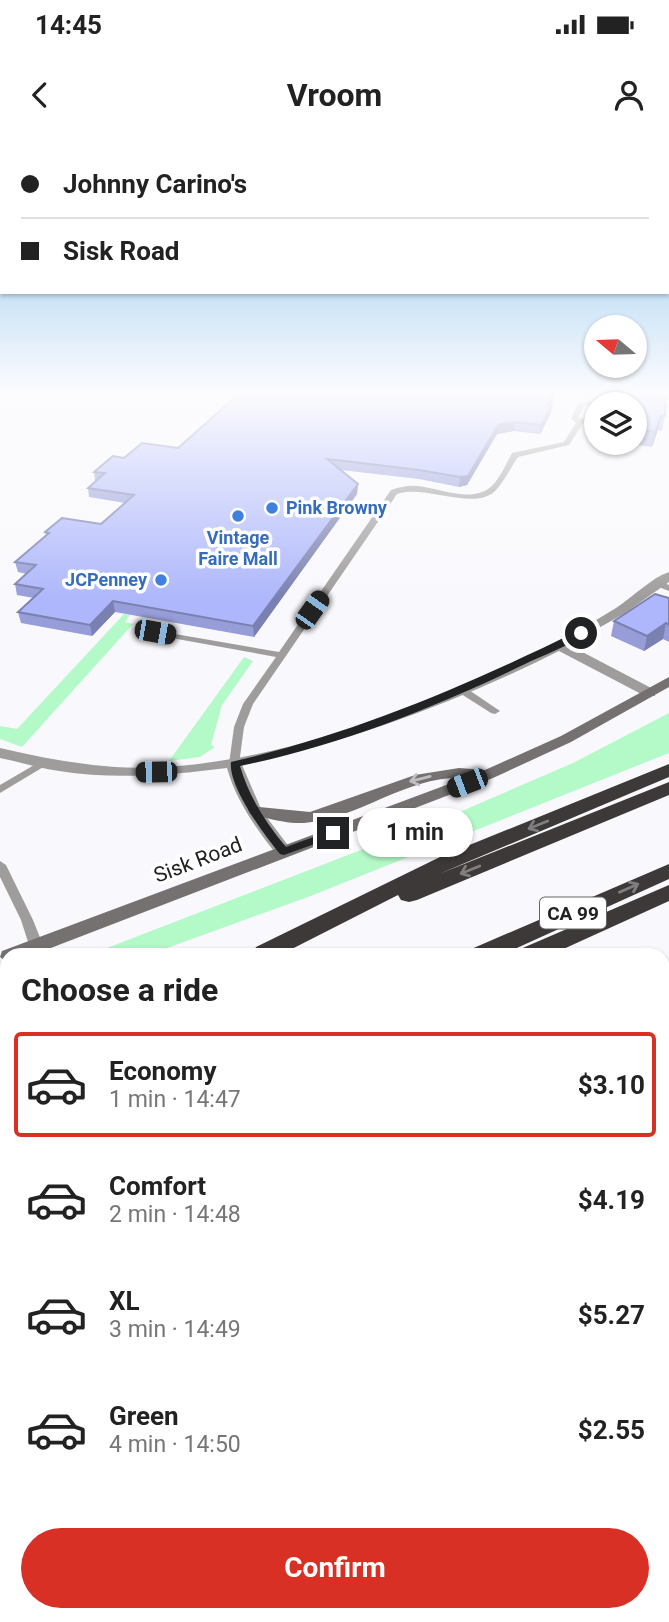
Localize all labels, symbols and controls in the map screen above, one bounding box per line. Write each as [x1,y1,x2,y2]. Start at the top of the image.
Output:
text: 14:45 [35,10,102,40]
icon: back [21,76,59,114]
text: Vroom [287,76,382,114]
icon: person [610,76,648,114]
text: Johnny Carino's [63,169,247,199]
text: Sisk Road [63,236,179,266]
north arrow [584,315,648,378]
map controls [584,315,647,455]
button: layers [584,392,647,455]
place label: Pink Browny [286,497,388,518]
marker: Pink Browny [264,500,280,516]
marker: Vintage Faire Mall [230,508,246,524]
place label: Vintage Faire Mall [198,527,278,569]
place label: JCPenney [65,569,148,590]
marker: JCPenney [153,572,169,588]
car [292,587,333,633]
route start [565,617,597,649]
car [133,618,178,646]
car [135,761,178,783]
car [444,766,491,800]
one-way arrow [409,773,431,786]
callout: 1 min [358,808,473,858]
route end [317,817,349,849]
text: 1 min [386,819,444,846]
one-way arrow [528,819,550,832]
street label: Sisk Road [151,832,245,888]
one-way arrow [460,864,481,877]
one-way arrow [618,881,640,894]
road number: CA 99 [540,898,606,928]
text: Choose a ride [21,971,218,1009]
icon: car [25,1053,88,1116]
text: Economy [109,1056,216,1086]
text: $3.10 [578,1070,645,1100]
text: 1 min · 14:47 [109,1086,241,1113]
icon: car [25,1168,88,1231]
text: Comfort [109,1171,206,1201]
text: $4.19 [578,1185,645,1215]
text: 2 min · 14:48 [109,1201,241,1228]
icon: car [25,1283,88,1346]
text: XL [109,1286,140,1316]
text: $5.27 [578,1300,645,1330]
text: 3 min · 14:49 [109,1316,241,1343]
icon: car [25,1398,88,1461]
text: Green [109,1401,179,1431]
text: $2.55 [578,1415,645,1445]
text: 4 min · 14:50 [109,1431,241,1458]
button: Confirm [21,1528,649,1608]

